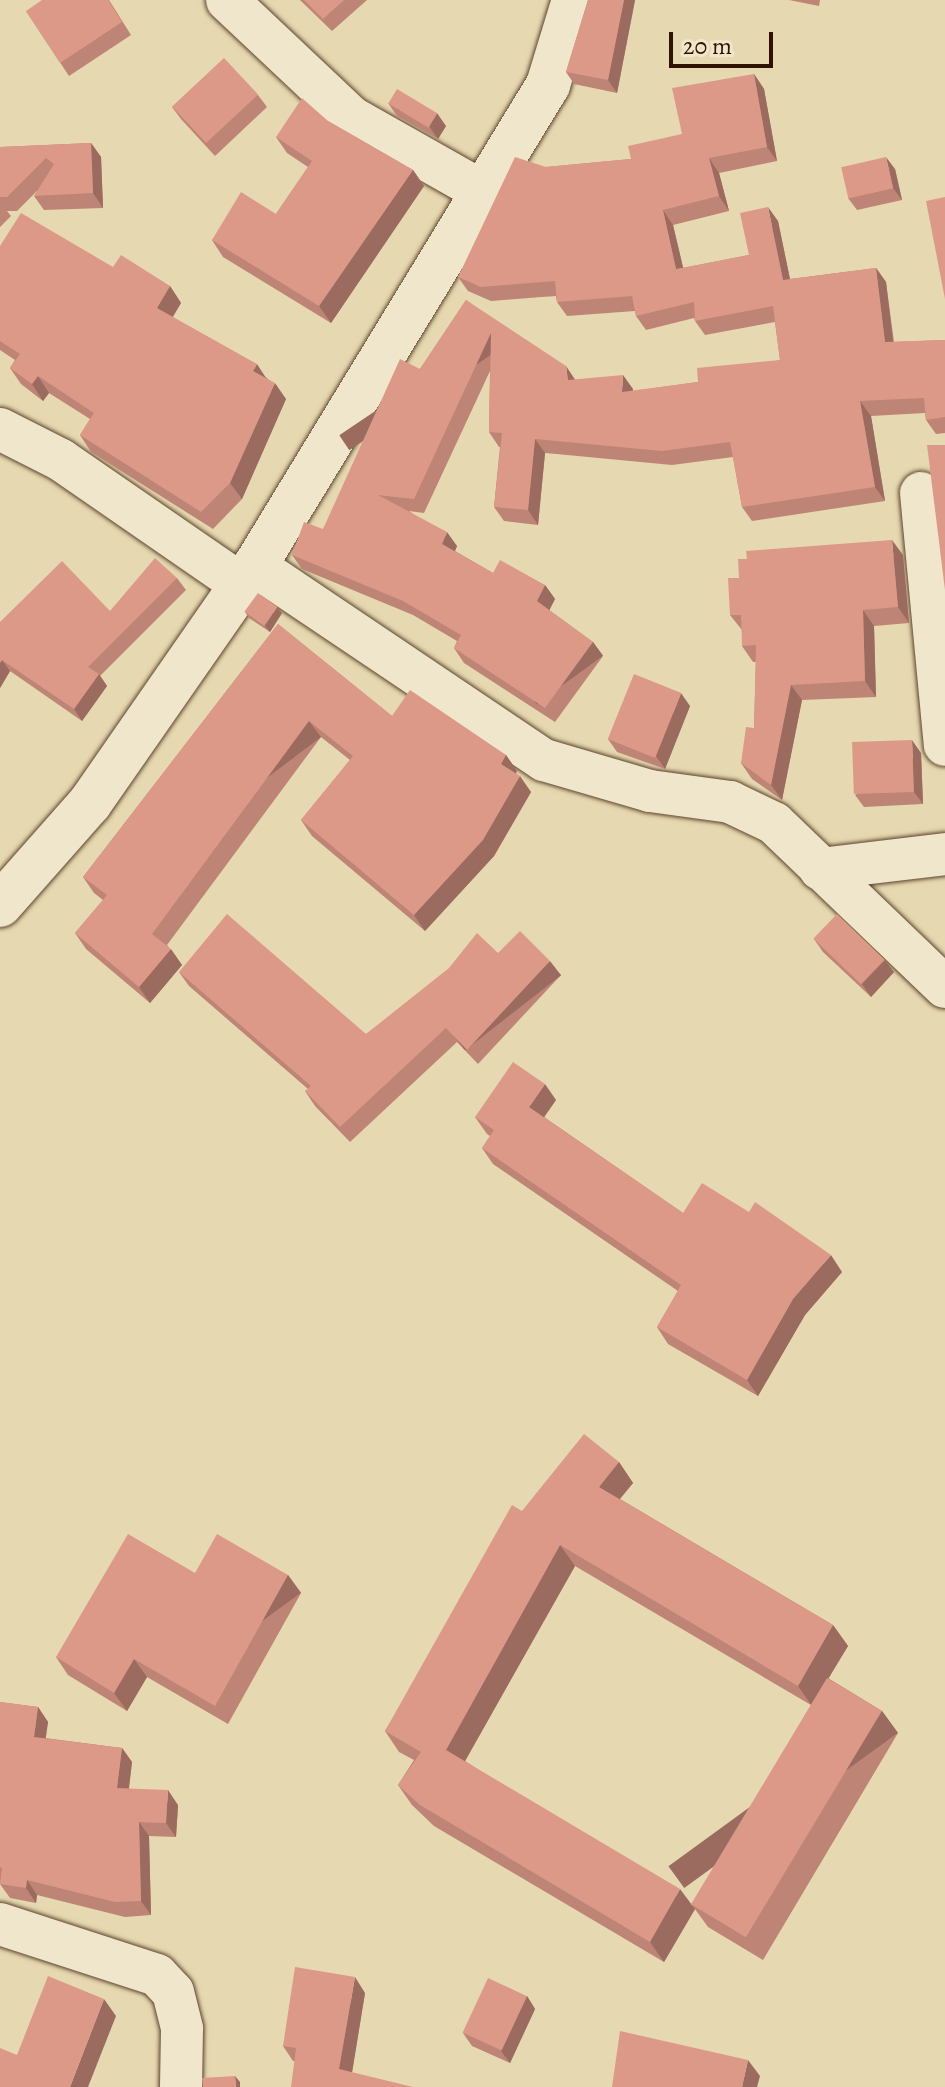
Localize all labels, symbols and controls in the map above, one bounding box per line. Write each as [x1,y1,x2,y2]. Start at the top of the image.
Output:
scale bar [673,16,777,66]
text: 20 m [683,30,732,62]

